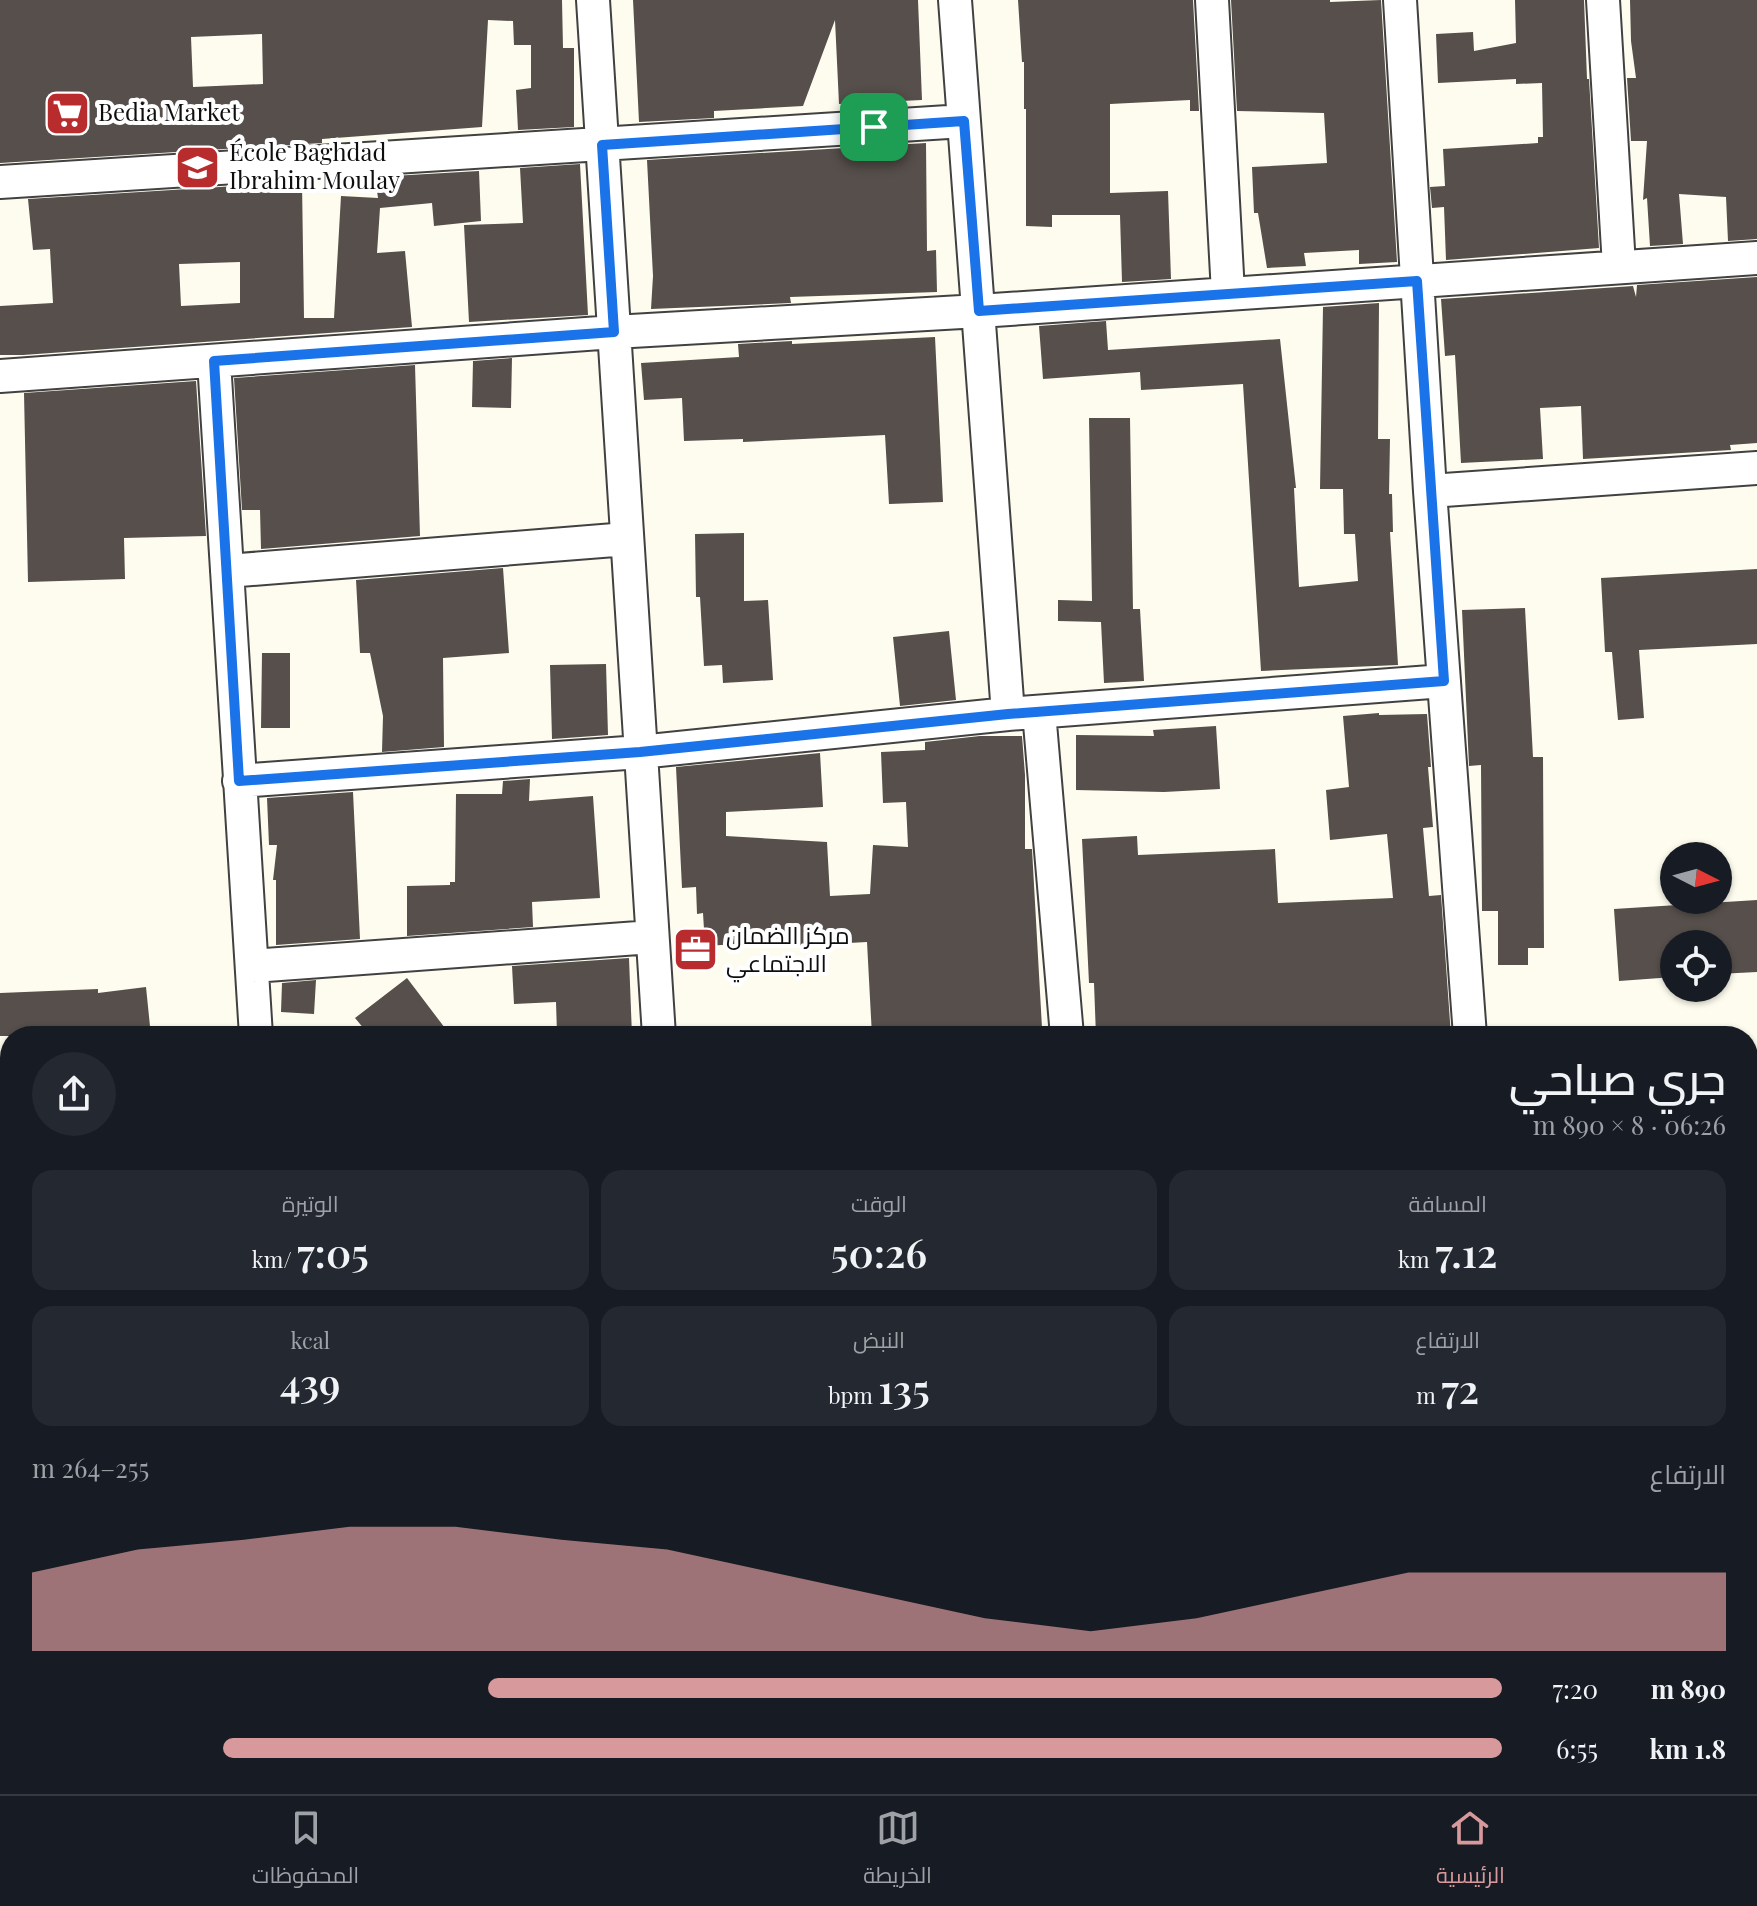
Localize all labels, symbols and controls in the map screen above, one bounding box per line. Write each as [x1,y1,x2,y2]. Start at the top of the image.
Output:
supermarket icon: Bedia Market [43,89,91,137]
pin [840,93,908,161]
place label: Bedia Market [98,95,240,127]
icon: arrive [852,105,896,149]
place label: École Baghdad Ibrahim Moulay [229,135,400,195]
school or university icon: École Baghdad Ibrahim Moulay [174,143,222,191]
north arrow [1660,842,1732,914]
map controls [1660,842,1732,1002]
place label: مركز الضمان الاجتماعي [726,918,850,983]
office icon: مركز الضمان الاجتماعي [671,926,719,974]
button: locate [1660,930,1732,1002]
text: جري صباحي [1509,1047,1726,1106]
button: share [32,1052,116,1136]
text: 06:26 · 8 × 890 m [1533,1107,1726,1142]
text: الوتيرة [282,1188,339,1218]
text: الوقت [851,1188,907,1218]
text: المسافة [1409,1188,1487,1218]
text: 7:05 [297,1225,369,1278]
text: 50:26 [831,1225,927,1278]
text: 7.12 [1435,1225,1497,1278]
text: /km [252,1244,297,1274]
text: km [1398,1244,1435,1274]
text: النبض [853,1324,905,1354]
text: الارتفاع [1415,1324,1480,1354]
text: kcal [291,1325,330,1355]
text: 439 [280,1355,341,1408]
text: 135 [878,1361,930,1414]
text: 72 [1441,1361,1479,1414]
text: bpm [828,1380,878,1410]
text: m [1416,1380,1441,1410]
text: 255–264 m [32,1450,149,1485]
text: الارتفاع [1650,1456,1726,1491]
text: 7:20 [1552,1671,1598,1706]
text: 890 m [1651,1671,1726,1706]
text: 6:55 [1556,1731,1598,1766]
text: 1.8 km [1650,1731,1726,1766]
tab: المحفوظات [252,1806,359,1896]
tab: الخريطة [863,1806,932,1896]
tab: الرئيسية [1436,1806,1505,1896]

